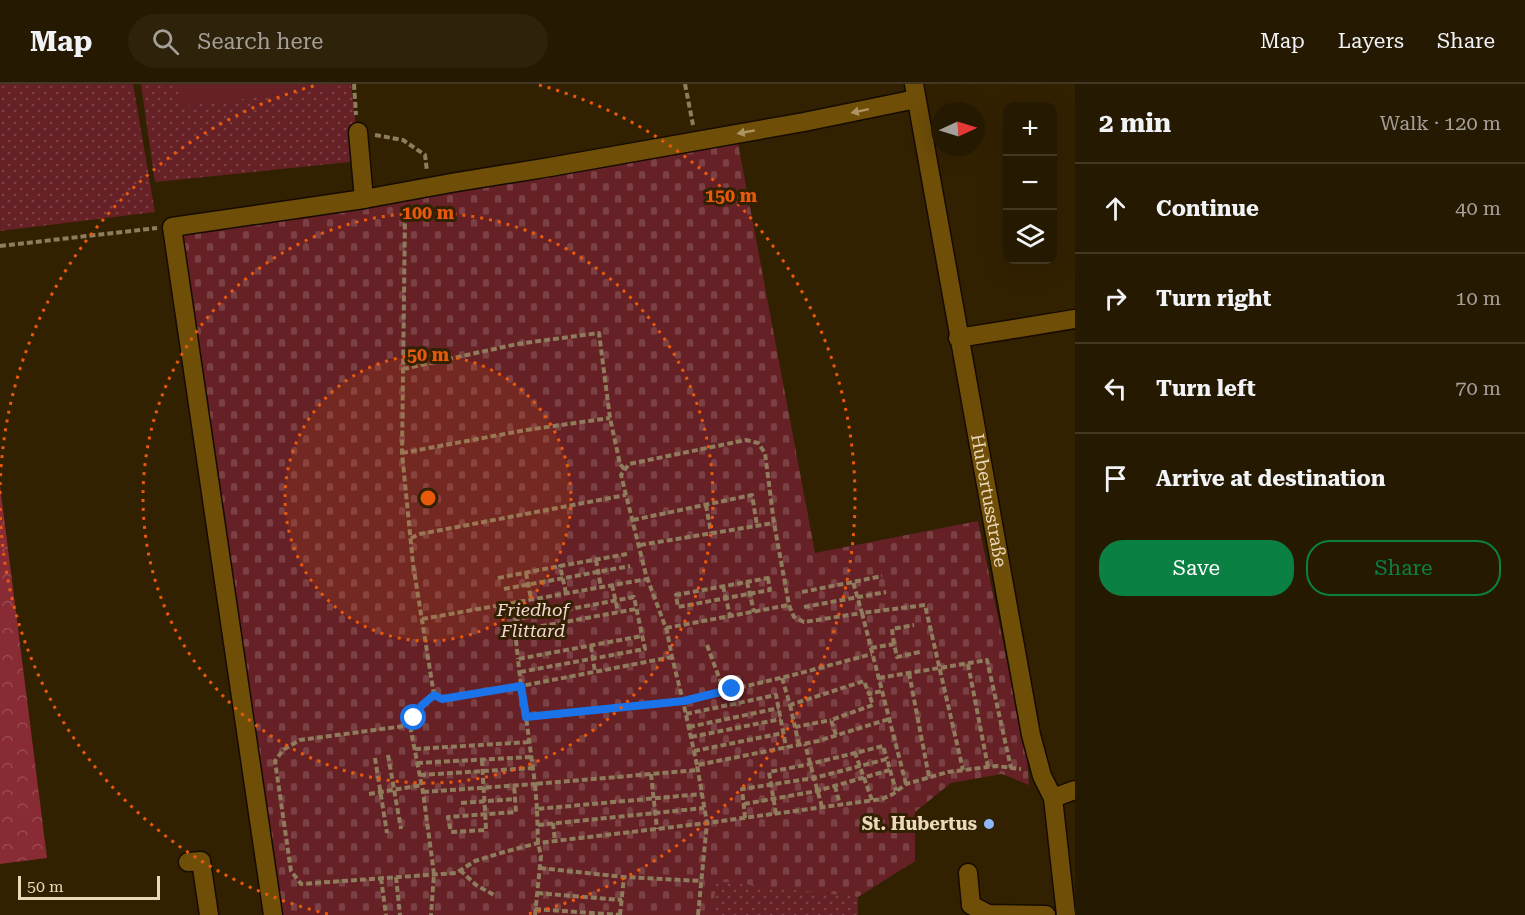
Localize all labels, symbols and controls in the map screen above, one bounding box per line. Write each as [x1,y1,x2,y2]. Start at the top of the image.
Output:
search box [128,14,548,68]
text: Map [30,25,92,58]
icon: search [149,25,182,58]
text: Search here [197,29,323,54]
text: Map [1260,29,1305,53]
text: Layers [1338,29,1404,53]
text: Share [1437,29,1495,53]
north arrow [931,102,985,156]
map controls [1003,102,1057,264]
button: + [1003,102,1057,156]
one-way arrow [851,106,870,116]
text: 2 min [1099,108,1171,138]
text: Walk · 120 m [1380,111,1501,135]
one-way arrow [737,128,756,137]
button: − [1003,156,1057,210]
text: 150 m [705,185,758,206]
icon: ahead [1099,192,1132,225]
text: Continue [1156,196,1259,221]
text: 40 m [1455,196,1501,220]
text: 100 m [402,202,455,223]
button: layers [1003,210,1057,264]
icon: right [1099,282,1132,315]
text: Turn right [1156,286,1271,311]
text: 10 m [1455,286,1501,310]
text: 50 m [407,344,450,365]
icon: left [1099,372,1132,405]
text: Turn left [1156,376,1256,401]
text: 70 m [1455,376,1501,400]
street label: Hubertusstraße [967,432,1012,569]
icon: arrive [1099,462,1132,495]
text: Arrive at destination [1156,466,1385,491]
centre of rings [418,488,438,508]
button: Save [1099,540,1294,596]
button: Share [1306,540,1501,596]
park label: Friedhof Flittard [496,599,571,641]
route end [718,675,744,701]
route start [400,704,426,730]
place label: St. Hubertus [862,813,977,834]
marker: St. Hubertus [982,817,996,831]
scale bar [18,873,160,900]
text: 50 m [27,877,64,896]

